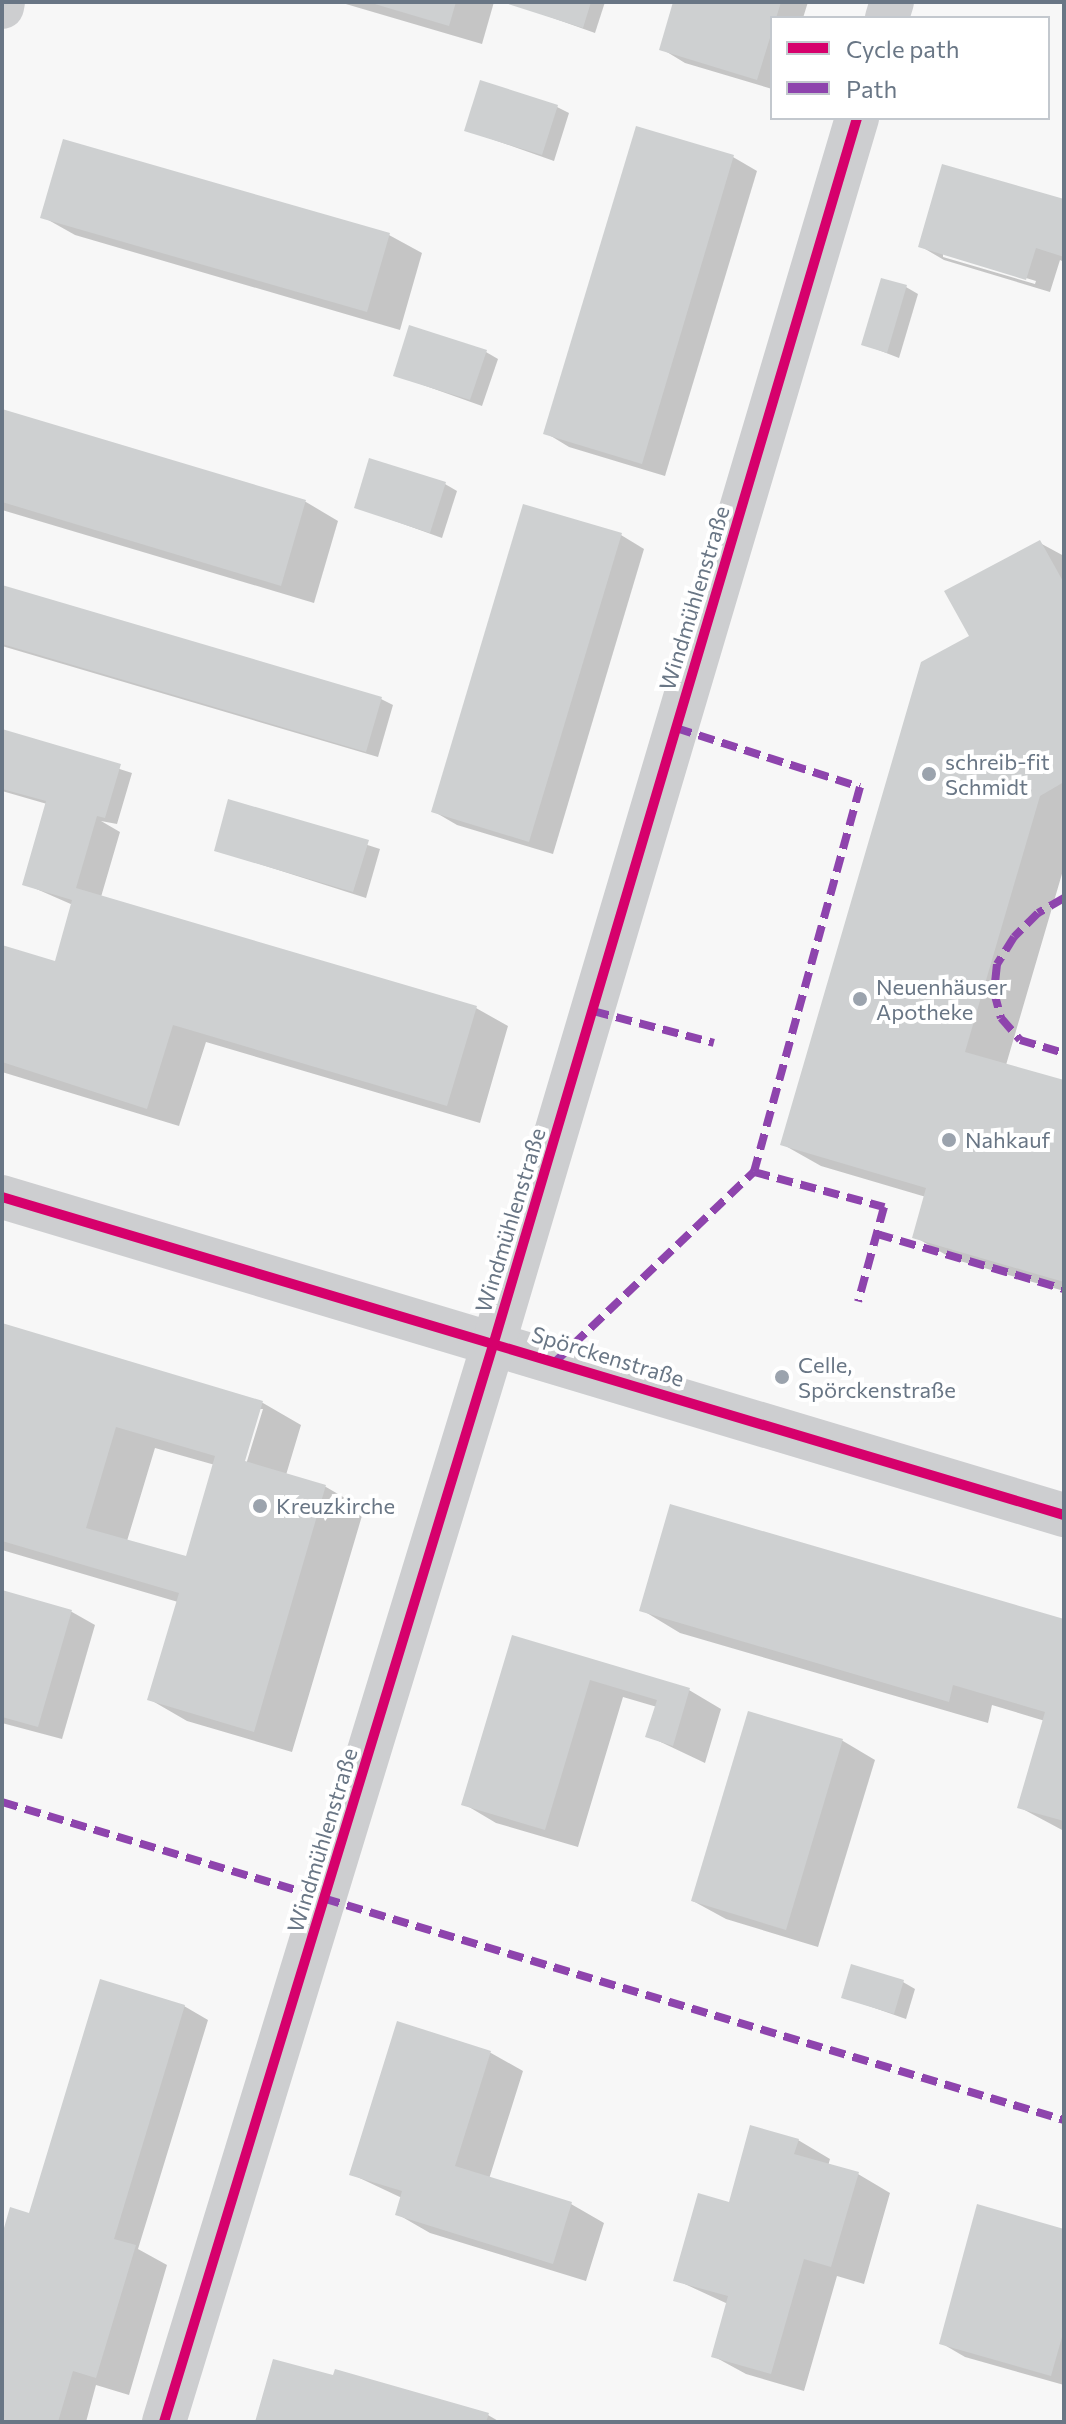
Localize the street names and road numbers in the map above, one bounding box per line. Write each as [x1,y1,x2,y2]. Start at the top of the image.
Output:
street label: Windmühlenstraße [653,503,735,693]
street label: Windmühlenstraße [469,1125,551,1315]
street label: Spörckenstraße [529,1320,687,1392]
street label: Windmühlenstraße [281,1745,363,1935]

